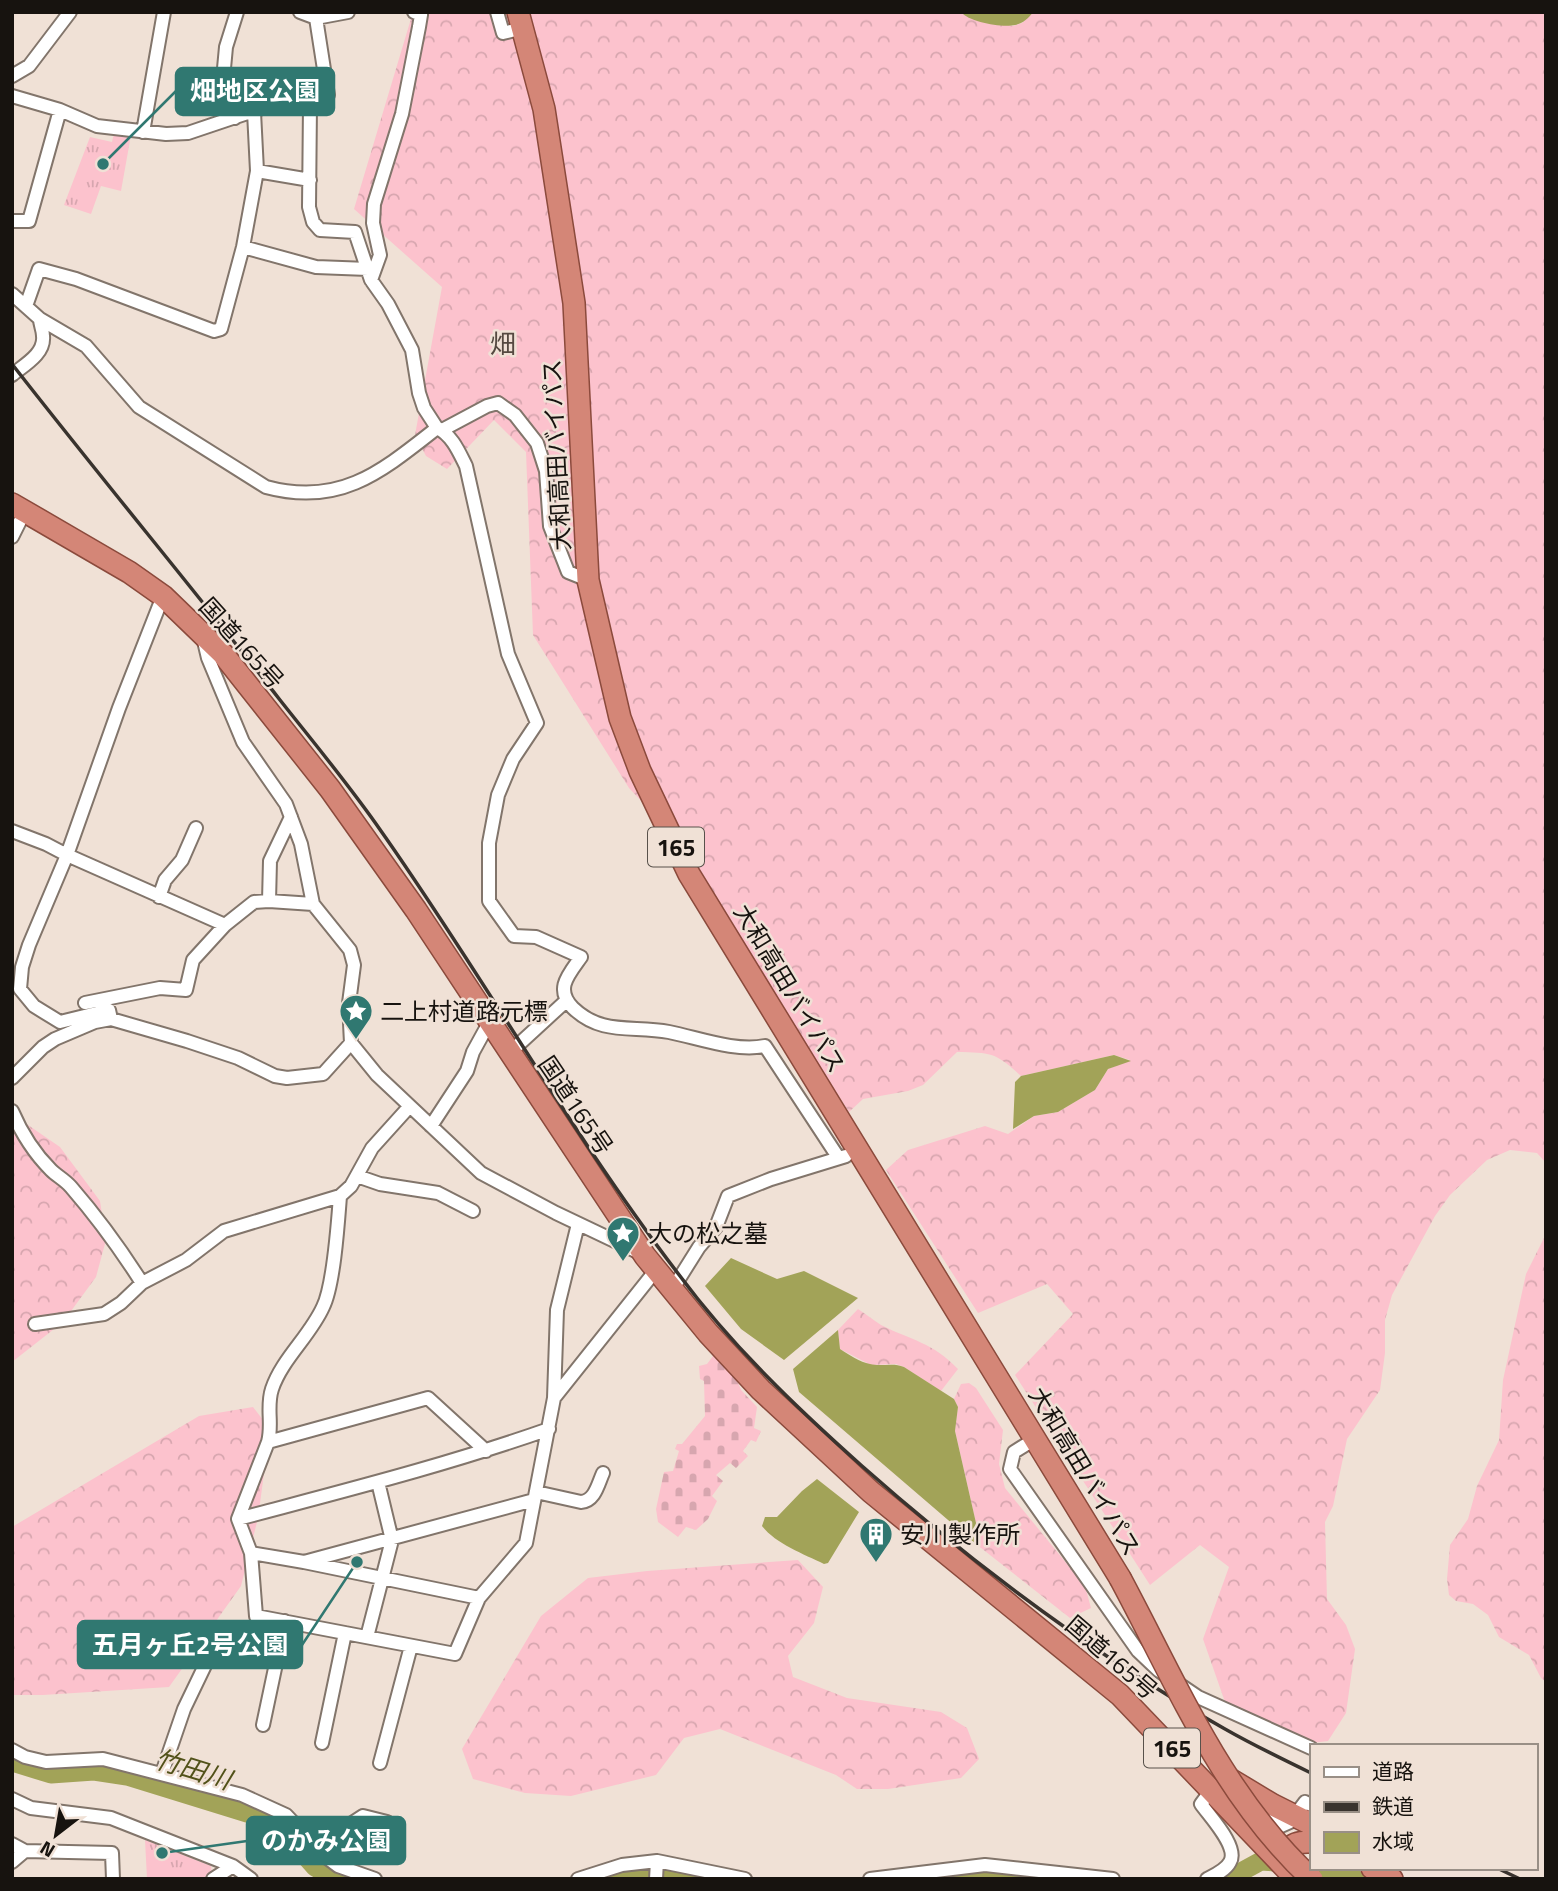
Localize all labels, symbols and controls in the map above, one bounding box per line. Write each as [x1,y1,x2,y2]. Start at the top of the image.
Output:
callout: 畑地区公園 [176,68,334,115]
text: 畑地区公園 [190,71,320,110]
district label: 畑 [490,324,516,363]
street label: 大和高田バイパス [533,358,579,552]
street label: 国道165号 [191,589,293,697]
road number: 165 [648,828,704,866]
street label: 大和高田バイパス [725,897,855,1079]
place icon: 二上村道路元標 [337,992,375,1041]
place label: 二上村道路元標 [380,993,548,1029]
street label: 国道165号 [530,1048,622,1162]
place icon: 大の松之墓 [604,1214,642,1263]
place label: 大の松之墓 [648,1215,768,1251]
street label: 大和高田バイパス [1020,1380,1150,1562]
building icon: 安川製作所 [857,1515,895,1564]
place label: 安川製作所 [900,1516,1020,1552]
street label: 国道165号 [1058,1607,1166,1707]
callout: 五月ヶ丘2号公園 [78,1621,302,1668]
text: 五月ヶ丘2号公園 [92,1625,288,1664]
road number: 165 [1144,1728,1200,1768]
water label: 竹田川 [150,1739,239,1800]
legend [1310,1744,1537,1870]
text: 道路 [1372,1755,1414,1787]
text: 鉄道 [1372,1790,1414,1822]
north arrow [21,1800,91,1870]
callout: のかみ公園 [247,1817,405,1864]
text: のかみ公園 [261,1821,391,1860]
text: 水域 [1372,1825,1414,1857]
text: N [34,1834,60,1866]

